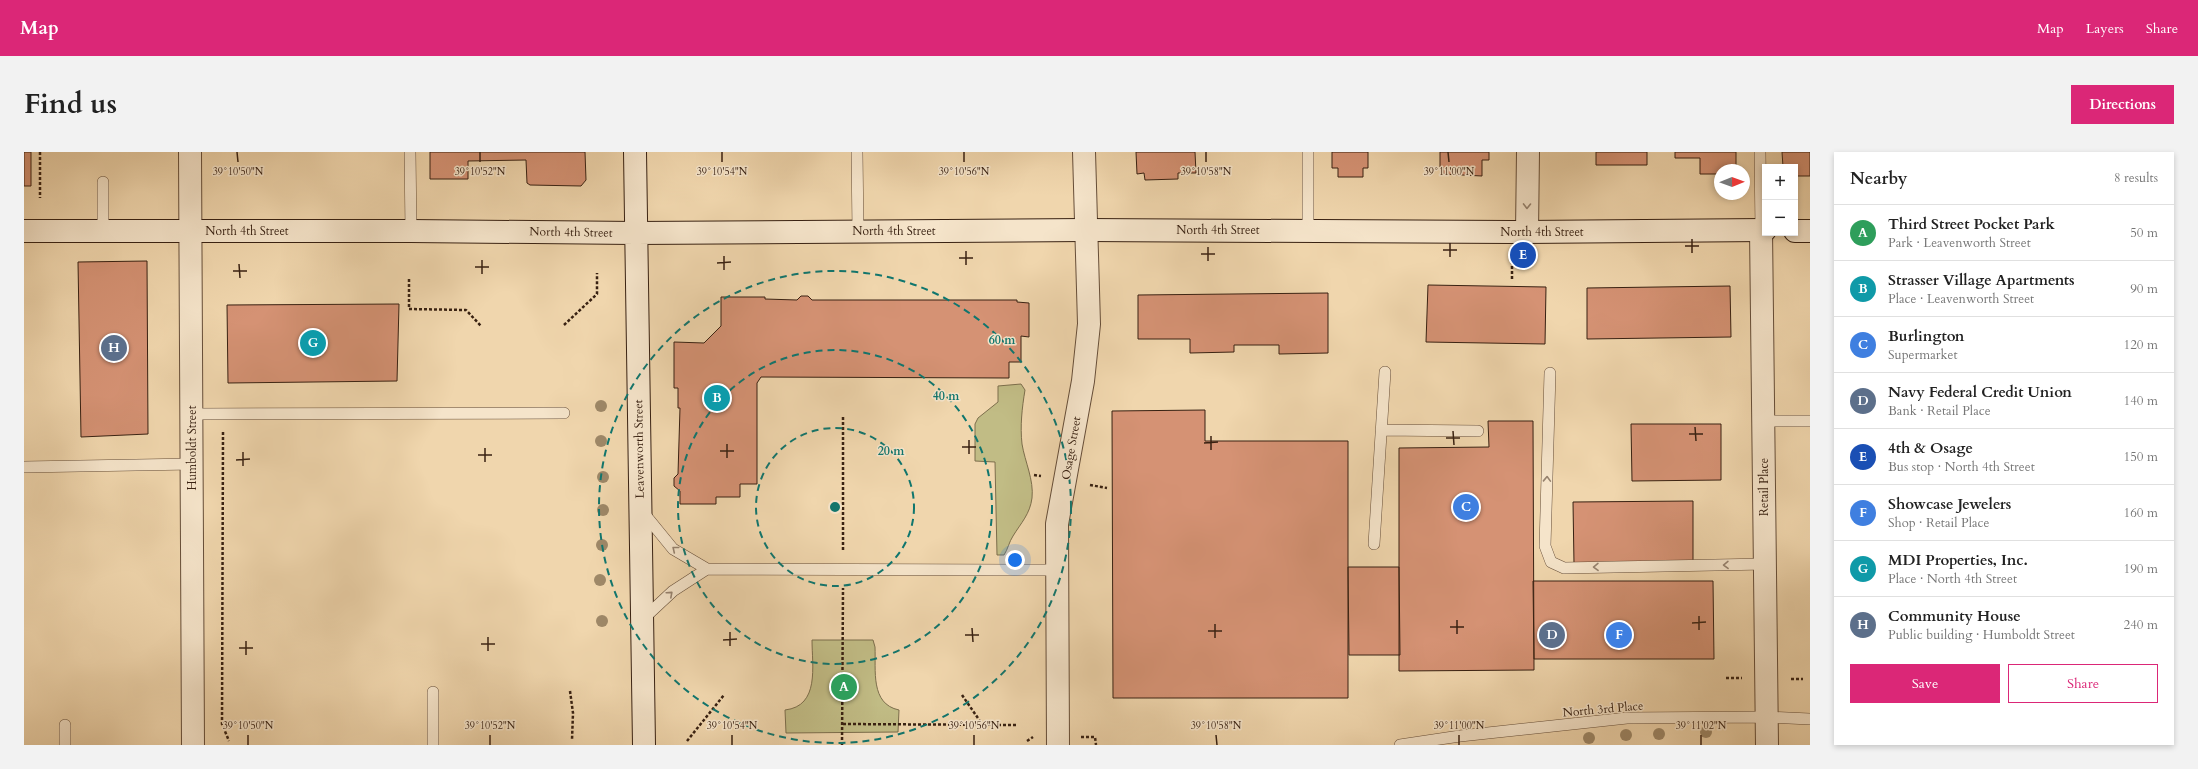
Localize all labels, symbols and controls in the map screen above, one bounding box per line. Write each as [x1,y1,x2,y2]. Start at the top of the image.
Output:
text: Map [20,15,59,41]
text: Map [2037,19,2064,38]
text: Layers [2086,19,2124,38]
text: Share [2146,19,2178,38]
text: Find us [24,85,117,123]
button: Directions [2071,85,2174,124]
north arrow [1714,164,1750,200]
map controls [1762,164,1798,236]
button: + [1762,164,1798,200]
text: 39°10'50"N [213,165,264,179]
text: 39°10'52"N [455,165,506,179]
text: 39°10'54"N [697,165,748,179]
text: 39°10'56"N [939,165,990,179]
text: 39°10'58"N [1181,165,1232,179]
text: 39°11'00"N [1424,165,1475,179]
text: Nearby [1850,167,1907,190]
text: 8 results [2114,169,2158,187]
button: − [1762,200,1798,236]
one-way arrow [1523,203,1531,209]
text: Third Street Pocket Park [1888,214,2055,234]
street label: North 4th Street [1176,222,1260,238]
street label: North 4th Street [205,223,289,239]
street label: North 4th Street [529,223,613,241]
street label: North 4th Street [852,223,936,239]
street label: North 4th Street [1500,224,1584,240]
text: A [1858,224,1868,242]
text: 50 m [2130,224,2158,242]
text: Park · Leavenworth Street [1888,234,2031,252]
pin: E [1510,240,1536,270]
text: Strasser Village Apartments [1888,270,2075,290]
text: B [1858,280,1868,298]
text: 90 m [2130,280,2158,298]
text: Place · Leavenworth Street [1888,290,2034,308]
text: Burlington [1888,326,1964,346]
pin: G [300,328,326,358]
text: 60 m [989,332,1016,348]
pin: H [101,333,127,363]
text: C [1858,336,1868,354]
text: 120 m [2124,336,2158,354]
text: Supermarket [1888,346,1958,364]
text: Navy Federal Credit Union [1888,382,2072,402]
pin: B [704,383,730,413]
text: 40 m [933,388,960,404]
text: D [1857,392,1869,410]
text: 140 m [2124,392,2158,410]
street label: Leavenworth Street [630,399,648,499]
text: Bank · Retail Place [1888,402,1991,420]
street label: Humboldt Street [184,405,200,491]
street label: Osage Street [1058,415,1084,481]
text: 4th & Osage [1888,438,1973,458]
text: 20 m [878,443,905,459]
text: E [1859,448,1867,466]
text: 150 m [2124,448,2158,466]
street label: Retail Place [1756,458,1772,516]
text: Bus stop · North 4th Street [1888,458,2035,476]
one-way arrow [1543,476,1551,482]
pin: C [1453,492,1479,522]
text: Showcase Jewelers [1888,494,2011,514]
centre of rings [828,500,842,514]
text: F [1859,504,1867,522]
text: 160 m [2124,504,2158,522]
text: Shop · Retail Place [1888,514,1989,532]
one-way arrow [672,546,679,553]
your location [1005,550,1025,570]
text: MDI Properties, Inc. [1888,550,2028,570]
text: G [1858,560,1868,578]
text: 190 m [2124,560,2158,578]
one-way arrow [1723,561,1729,569]
one-way arrow [1593,563,1599,571]
text: Place · North 4th Street [1888,570,2017,588]
one-way arrow [665,592,673,599]
text: Community House [1888,606,2021,626]
text: H [1857,616,1869,634]
text: 240 m [2124,616,2158,634]
pin: D [1539,620,1565,650]
pin: F [1606,620,1632,650]
text: Public building · Humboldt Street [1888,626,2075,644]
button: Save [1850,664,2000,703]
button: Share [2008,664,2158,703]
pin: A [831,672,857,702]
street label: North 3rd Place [1562,697,1644,721]
text: 39°10'50"N [223,719,274,733]
text: 39°10'52"N [465,719,516,733]
text: 39°10'54"N [707,719,758,733]
text: 39°10'56"N [949,719,1000,733]
text: 39°10'58"N [1191,719,1242,733]
text: 39°11'00"N [1434,719,1485,733]
text: 39°11'02"N [1676,719,1727,733]

